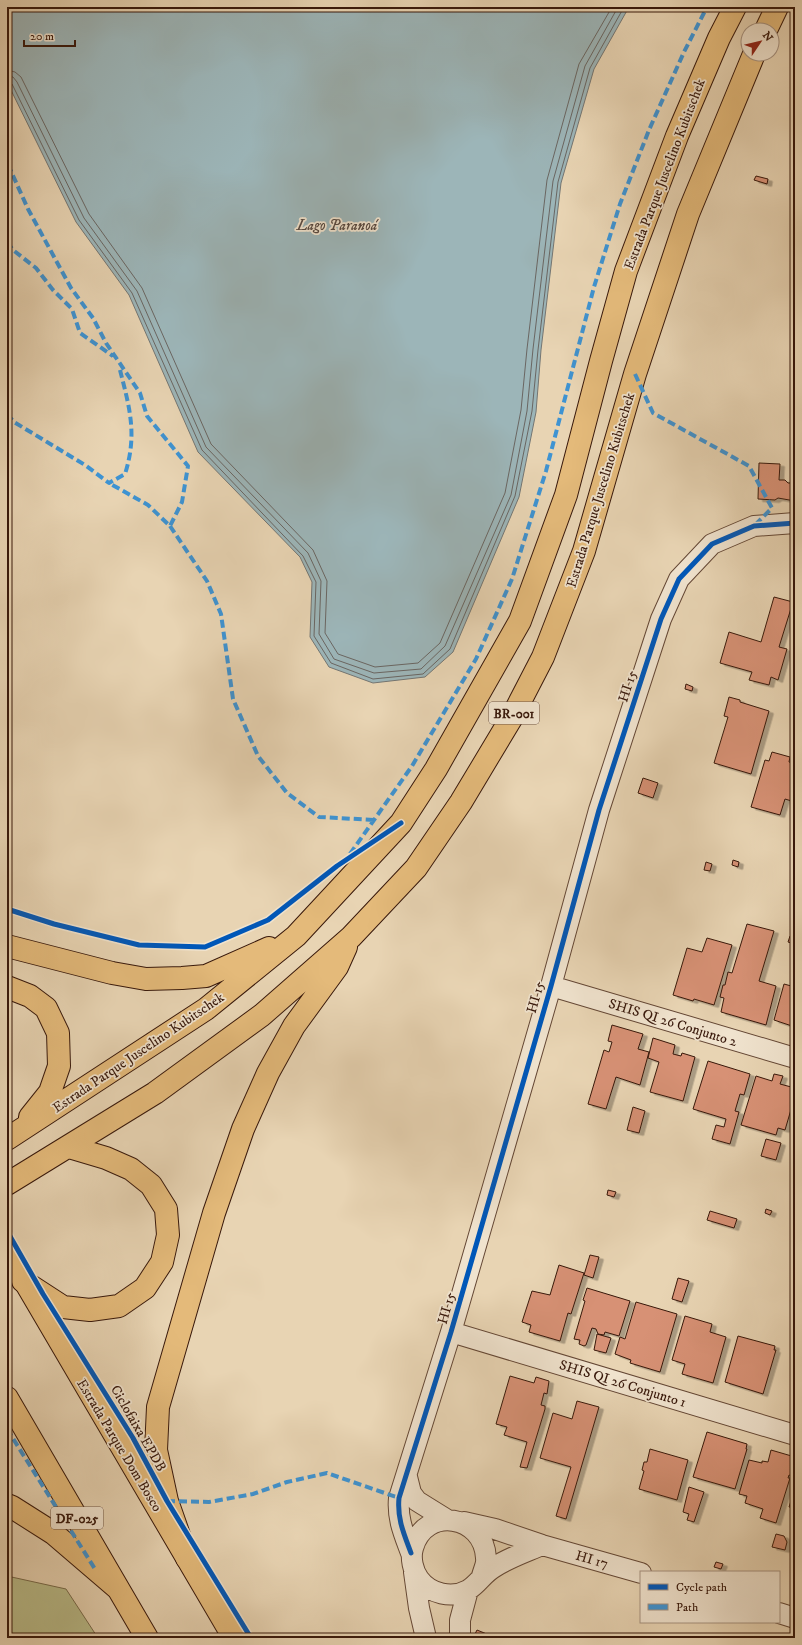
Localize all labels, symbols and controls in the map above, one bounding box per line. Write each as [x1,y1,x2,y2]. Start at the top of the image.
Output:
scale bar [24,22,75,48]
north arrow [740,22,780,62]
text: 20 m [30,29,54,44]
text: N [759,29,776,45]
street label: Estrada Parque Juscelino Kubitschek [620,76,710,272]
water label: Lago Paranoá [296,216,379,235]
street label: Estrada Parque Juscelino Kubitschek [563,390,639,590]
street label: HI 15 [614,668,642,705]
road number: BR-001 [489,702,539,724]
street label: HI 15 [523,979,549,1015]
street label: Estrada Parque Juscelino Kubitschek [49,989,228,1117]
street label: SHIS QI 26 Conjunto 2 [606,995,739,1051]
street label: HI 15 [434,1290,460,1326]
street label: SHIS QI 26 Conjunto 1 [557,1356,688,1412]
street label: Estrada Parque Dom Bosco [72,1376,166,1515]
street label: Ciclofaixa EPDB [106,1382,170,1475]
road number: DF-025 [51,1507,103,1529]
street label: HI 17 [573,1547,610,1573]
legend [640,1571,780,1623]
text: Cycle path [676,1580,728,1595]
text: Path [676,1600,699,1615]

